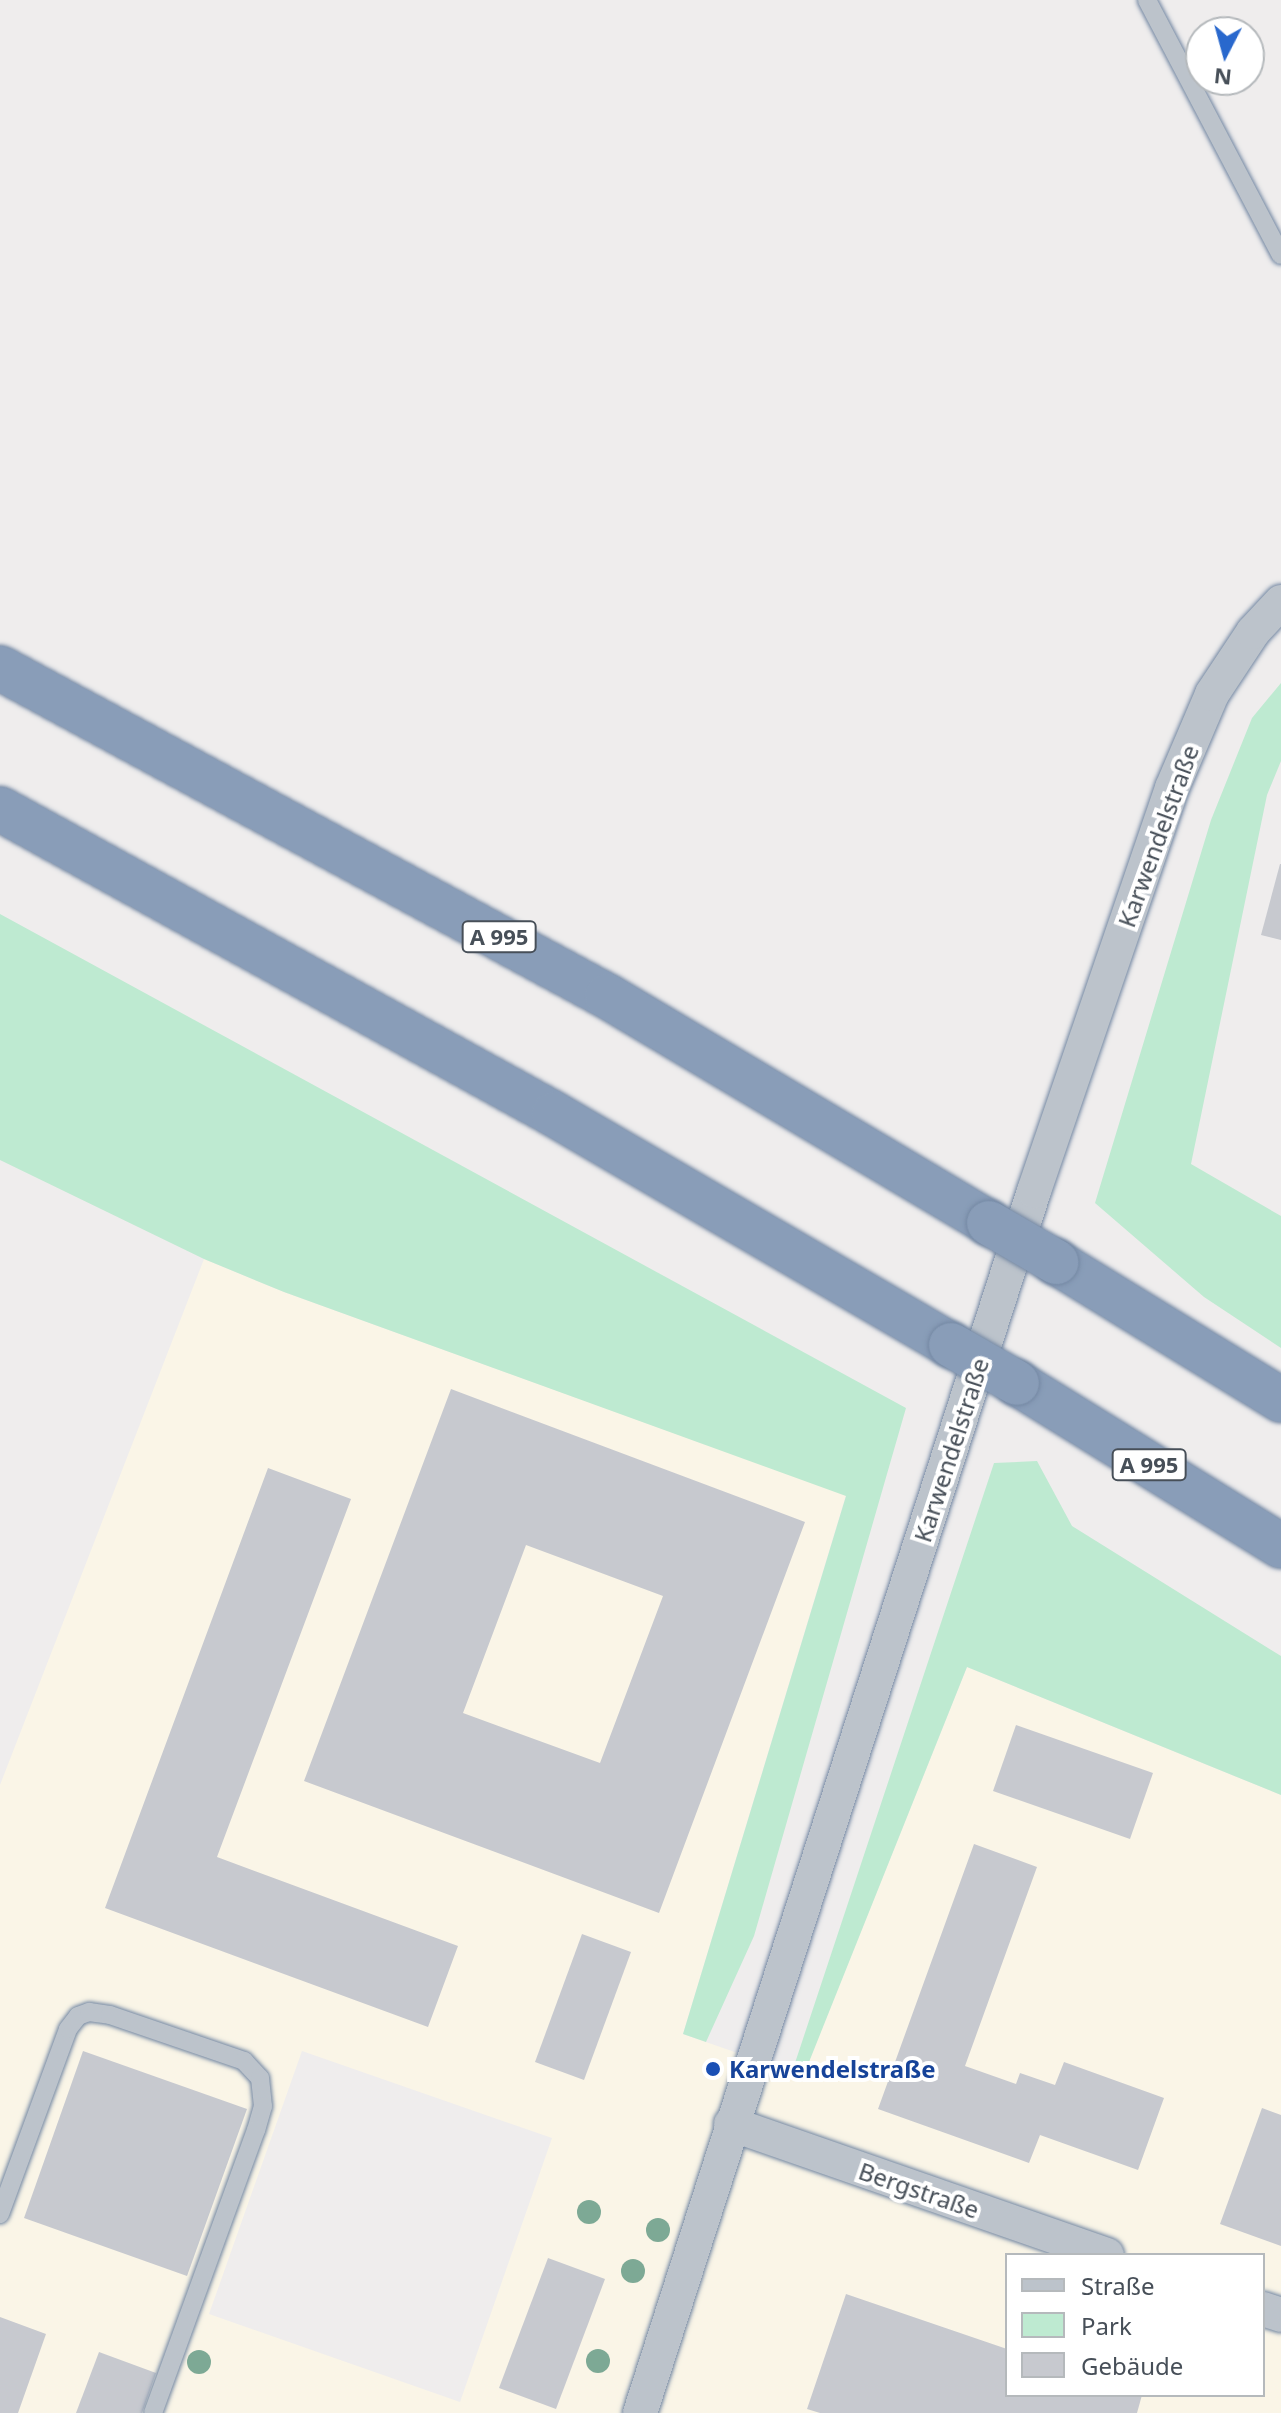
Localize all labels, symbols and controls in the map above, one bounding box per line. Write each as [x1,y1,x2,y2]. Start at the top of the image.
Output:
north arrow [1185,16,1265,96]
text: N [1212,62,1233,94]
street label: Karwendelstraße [1112,741,1204,931]
road number: A 995 [461,919,537,955]
street label: Karwendelstraße [908,1354,994,1546]
road number: A 995 [1111,1447,1187,1483]
place label: Karwendelstraße [729,2055,935,2083]
marker: Karwendelstraße [704,2060,722,2078]
street label: Bergstraße [855,2156,983,2224]
legend [1005,2253,1265,2397]
text: Straße [1081,2269,1154,2302]
text: Park [1081,2309,1132,2342]
text: Gebäude [1081,2349,1183,2382]

